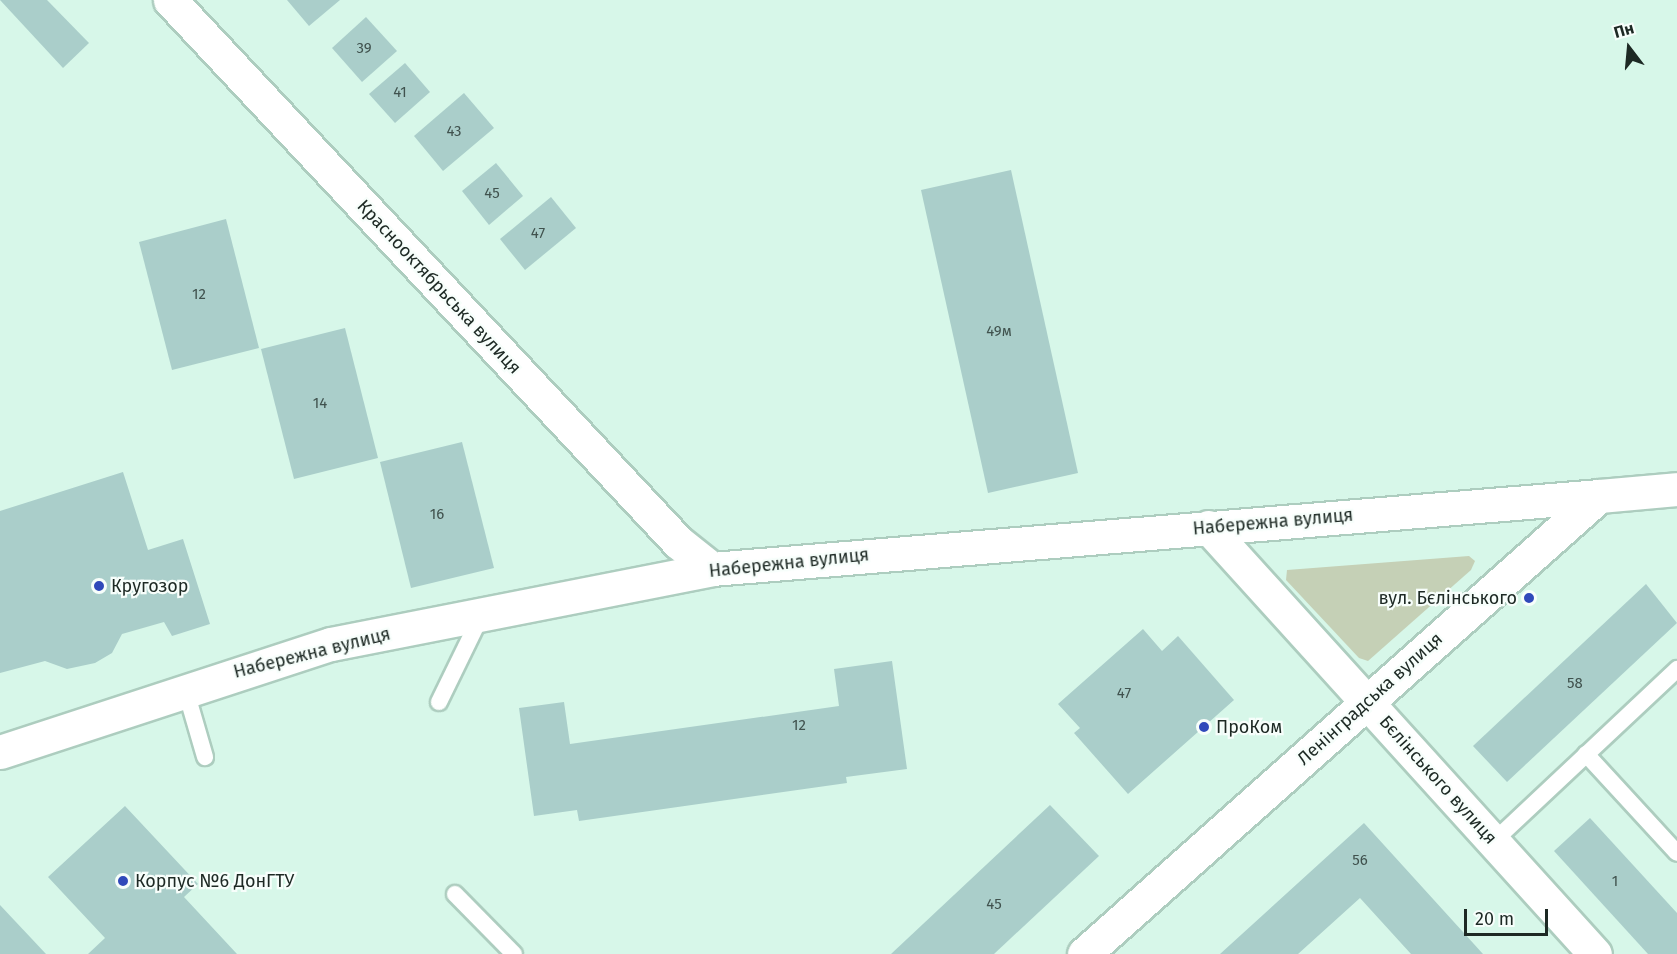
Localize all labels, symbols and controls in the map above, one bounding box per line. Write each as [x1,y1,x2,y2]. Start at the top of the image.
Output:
north arrow [1599,18,1659,78]
text: Пн [1612,18,1636,42]
house number: 39 [356,40,372,58]
house number: 41 [393,84,407,102]
house number: 43 [446,123,462,141]
house number: 45 [484,185,500,203]
street label: Краснооктябрьська вулиця [353,195,525,379]
house number: 47 [531,225,545,243]
house number: 12 [192,286,206,304]
house number: 49м [986,323,1012,341]
house number: 14 [313,395,327,413]
street label: Набережна вулиця [1192,504,1354,540]
house number: 16 [430,506,444,524]
street label: Набережна вулиця [708,544,870,582]
place label: Кругозор [111,575,189,597]
marker: Кругозор [92,579,106,593]
place label: вул. Бєлінського [1378,587,1517,609]
marker: вул. Бєлінського [1522,591,1536,605]
street label: Набережна вулиця [231,623,393,683]
street label: Ленінградська вулиця [1293,628,1447,770]
house number: 58 [1567,675,1583,693]
house number: 47 [1117,685,1131,703]
street label: Бєлінського вулиця [1375,711,1501,849]
place label: ПроКом [1216,716,1282,738]
house number: 12 [792,717,806,735]
marker: ПроКом [1197,720,1211,734]
house number: 56 [1352,852,1368,870]
place label: Корпус №6 ДонГТУ [135,870,294,892]
house number: 1 [1612,873,1618,891]
marker: Корпус №6 ДонГТУ [116,874,130,888]
house number: 45 [986,896,1002,914]
scale bar [1467,897,1551,935]
text: 20 m [1475,908,1514,930]

